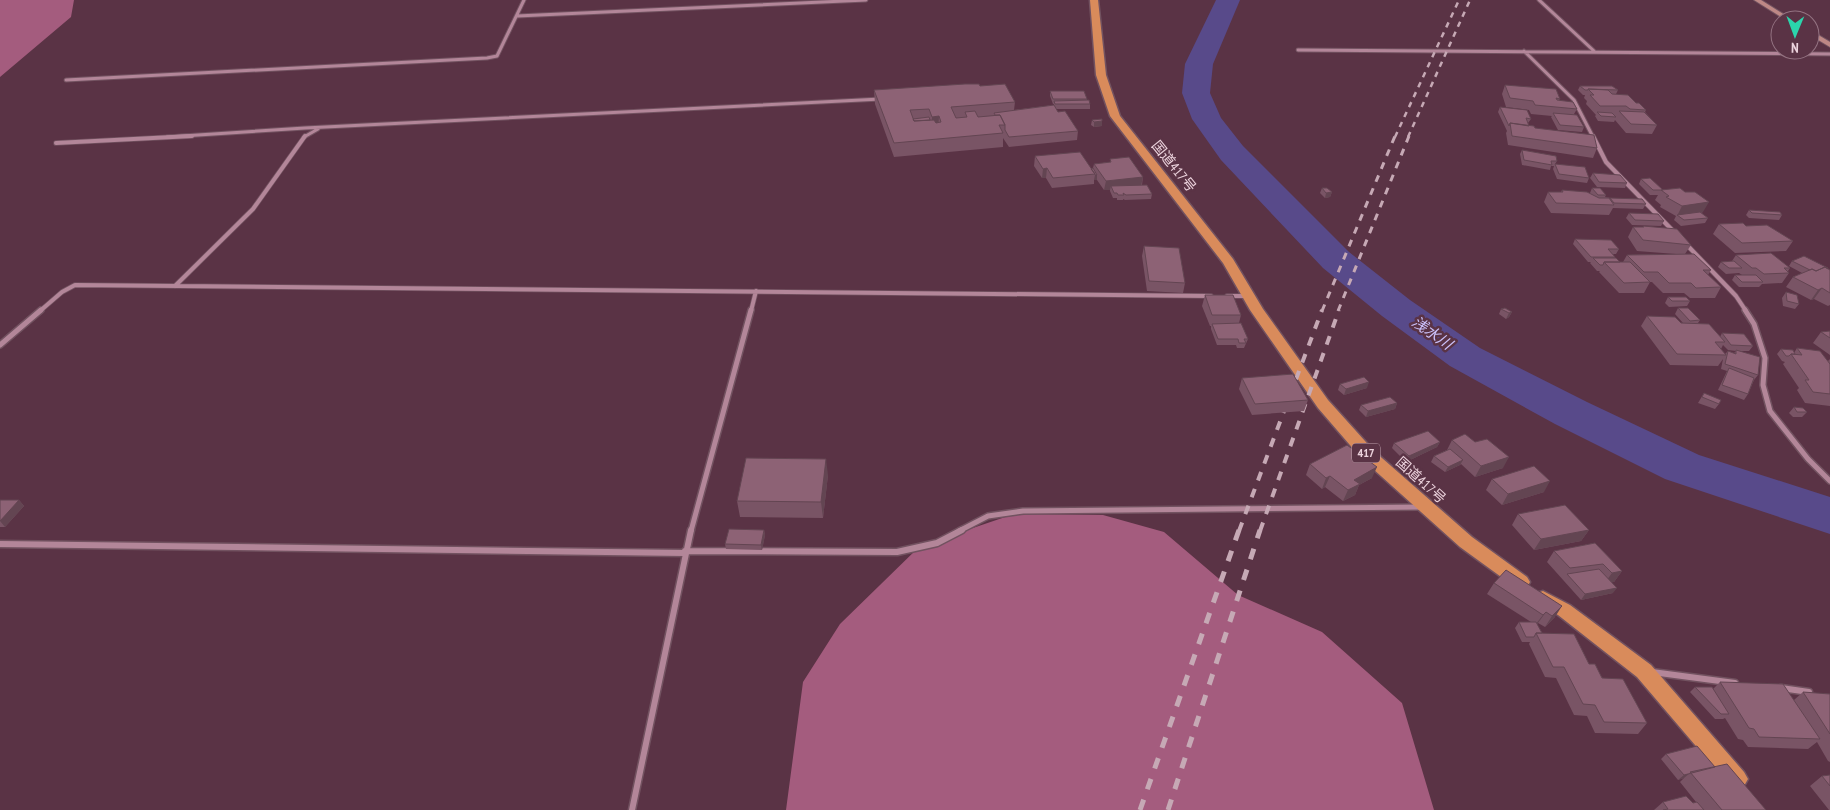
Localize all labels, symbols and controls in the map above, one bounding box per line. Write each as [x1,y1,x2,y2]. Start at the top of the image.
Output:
north arrow [1770,10,1820,60]
text: N [1791,39,1799,57]
street label: 国道417号 [1148,137,1200,195]
water label: 浅水川 [1408,312,1458,354]
road number: 417 [1352,443,1380,462]
street label: 国道417号 [1392,453,1450,507]

